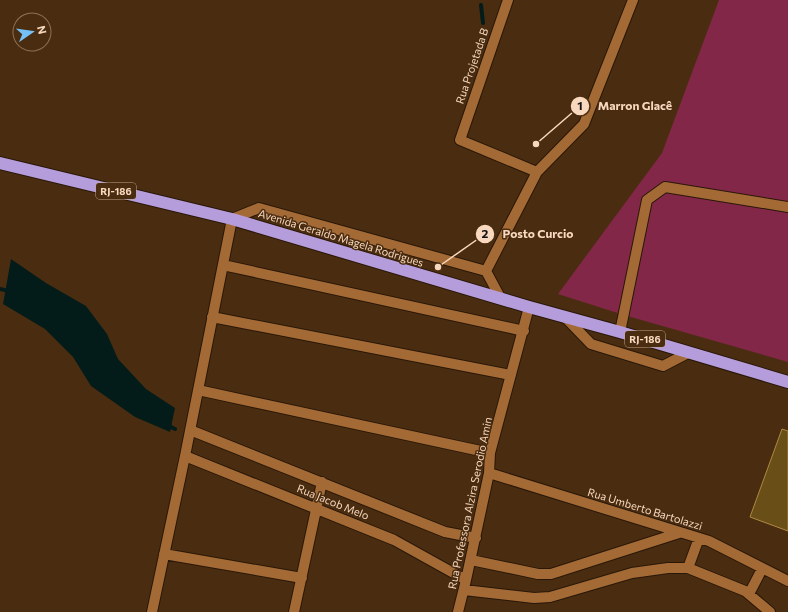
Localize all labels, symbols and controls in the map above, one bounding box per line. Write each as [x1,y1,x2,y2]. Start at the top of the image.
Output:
north arrow [12,12,52,52]
text: N [35,24,49,35]
street label: Rua Projetada B [453,26,491,105]
callout: Marron Glacê [570,94,680,118]
text: 1 [577,98,583,112]
text: Marron Glacê [598,98,672,112]
road number: RJ-186 [96,183,136,199]
street label: Avenida Geraldo Magela Rodrigues [257,206,425,269]
callout: Posto Curcio [475,222,582,246]
text: 2 [482,226,489,240]
text: Posto Curcio [503,226,573,240]
road number: RJ-186 [625,331,665,347]
street label: Rua Professora Alzira Serodio Amin [445,416,494,590]
street label: Rua Jacob Melo [295,481,372,523]
street label: Rua Umberto Bartolazzi [586,485,704,532]

